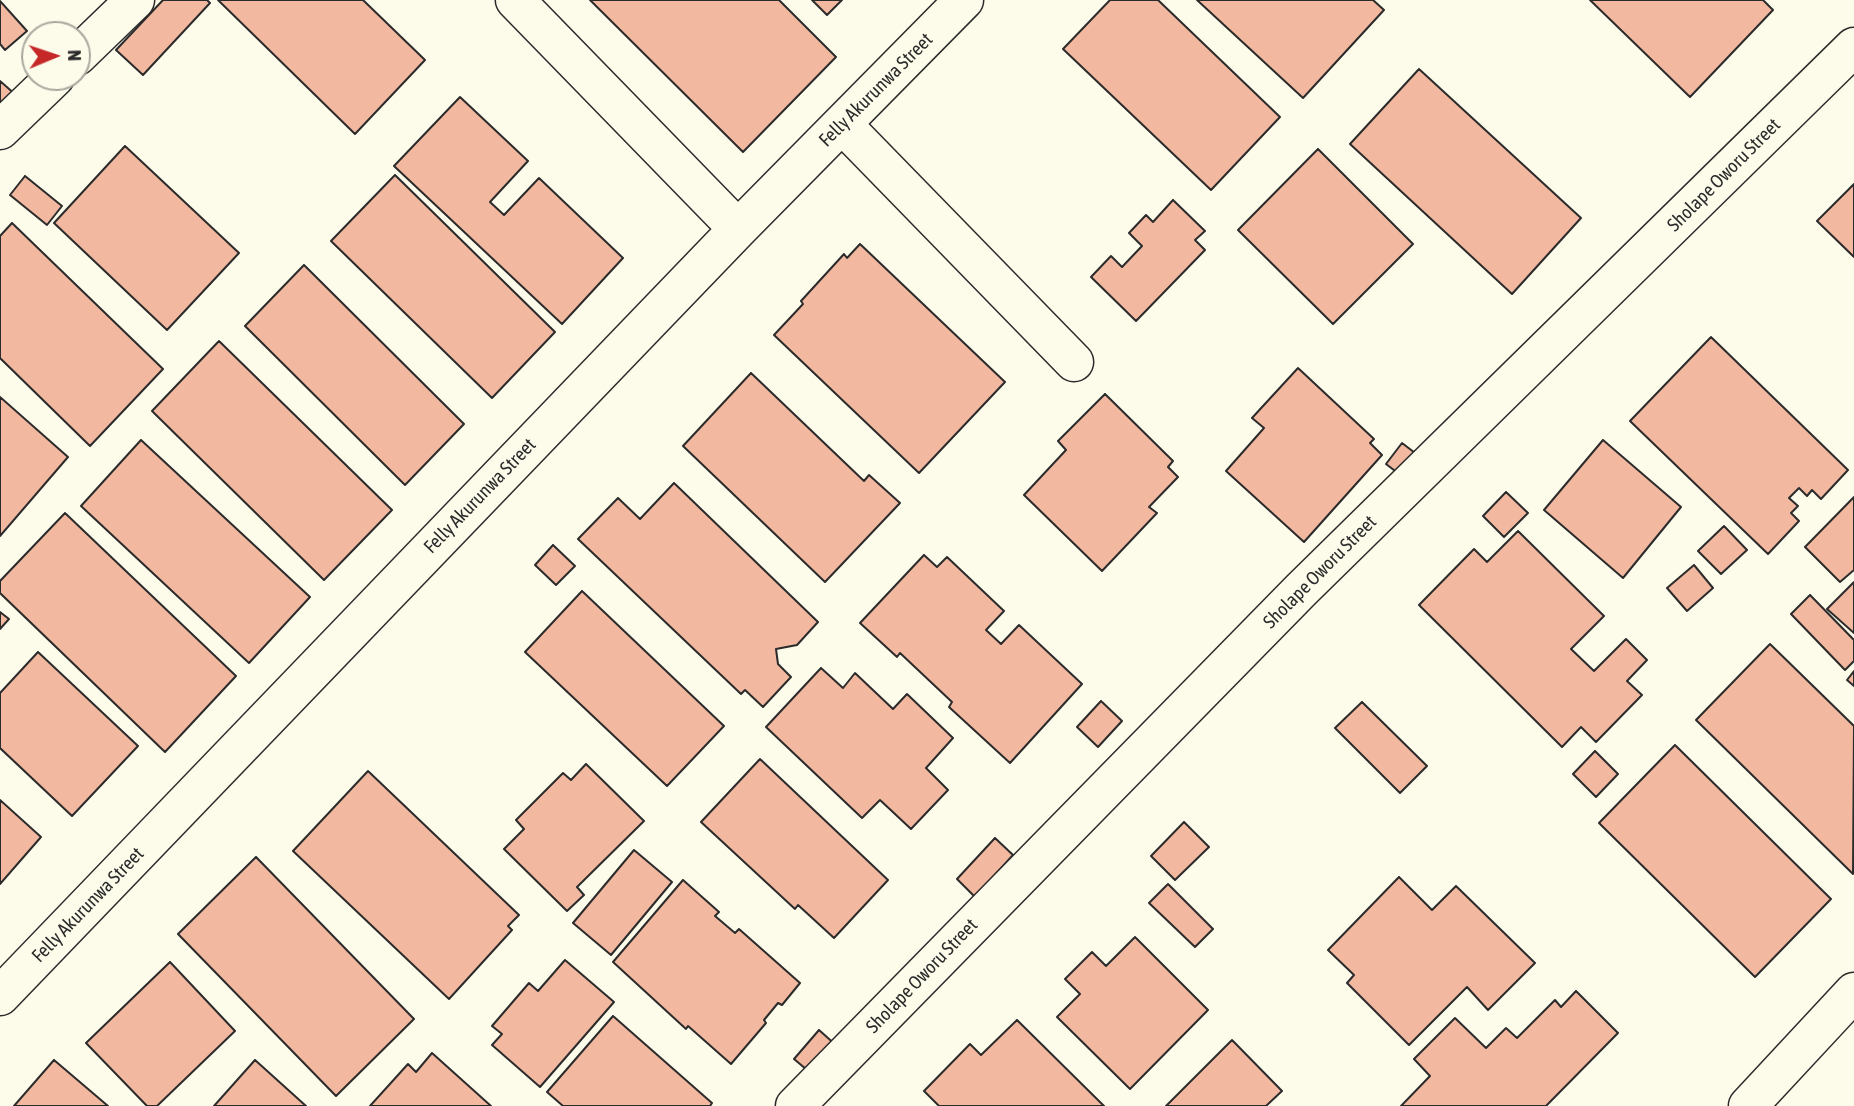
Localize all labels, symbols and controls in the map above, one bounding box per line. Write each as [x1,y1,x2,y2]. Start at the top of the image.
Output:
north arrow [21,21,91,91]
street label: Felly Akurunwa Street [814,28,938,152]
text: N [64,49,86,61]
street label: Sholape Oworu Street [1663,114,1785,236]
street label: Felly Akurunwa Street [419,434,541,558]
street label: Sholape Oworu Street [1259,511,1381,633]
street label: Felly Akurunwa Street [27,843,149,967]
street label: Sholape Oworu Street [862,914,982,1038]

